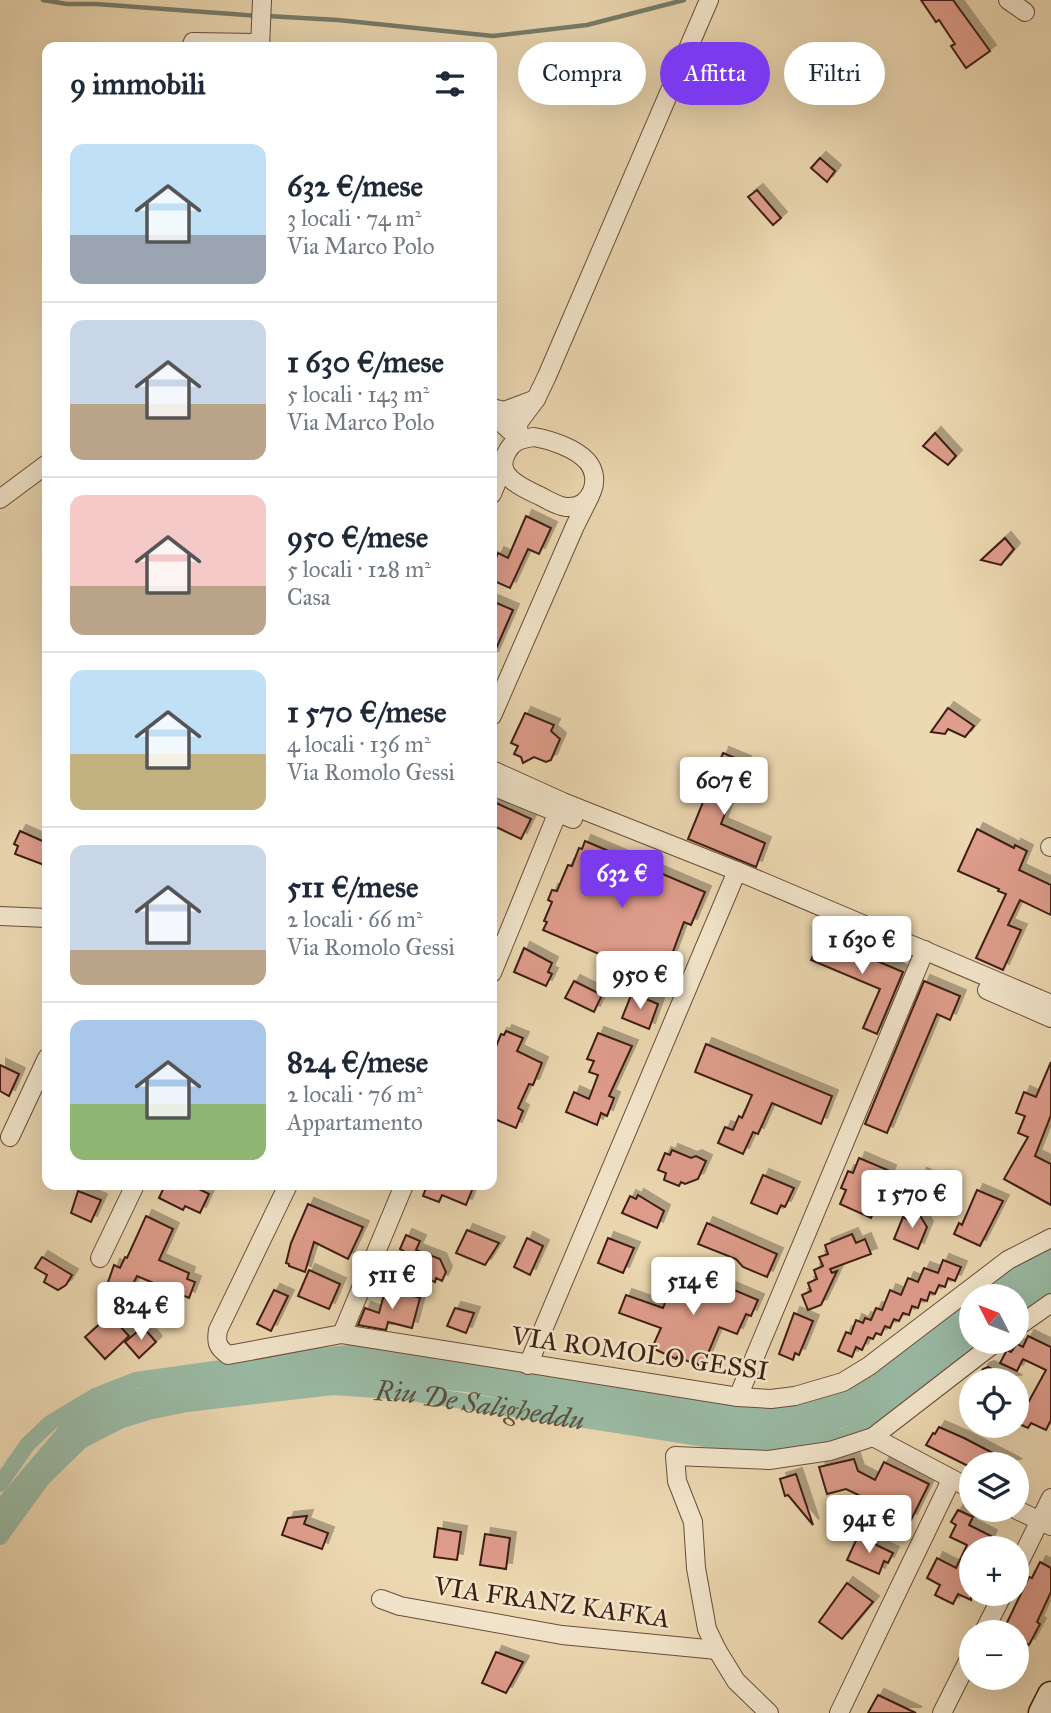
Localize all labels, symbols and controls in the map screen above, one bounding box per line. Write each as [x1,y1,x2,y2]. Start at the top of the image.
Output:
chip: Compra [518,42,646,105]
chip: Affitta [660,42,770,105]
chip: Filtri [784,42,885,105]
icon: filters [431,65,469,103]
text: 9 immobili [70,66,206,102]
text: 632 €/mese [287,168,423,204]
icon: home [126,172,210,256]
text: 3 locali · 74 m² [287,204,421,232]
text: Via Marco Polo [287,232,435,260]
text: 1 630 €/mese [287,344,444,380]
icon: home [126,348,210,432]
text: 5 locali · 143 m² [287,380,429,408]
text: Via Marco Polo [287,408,435,436]
text: 950 €/mese [287,519,428,555]
icon: home [126,523,210,607]
text: 5 locali · 128 m² [287,555,431,583]
text: Casa [287,583,331,611]
text: 1 570 €/mese [287,694,447,730]
icon: home [126,698,210,782]
text: 4 locali · 136 m² [287,730,431,758]
text: Via Romolo Gessi [287,758,455,786]
pin: 607 € [675,758,773,817]
text: 607 € [696,766,752,794]
pin: 632 € [573,850,671,910]
text: 632 € [596,859,648,887]
text: 511 €/mese [287,869,418,905]
icon: home [126,873,210,957]
text: 2 locali · 66 m² [287,905,423,933]
pin: 1 630 € [797,916,927,976]
text: 1 630 € [828,925,896,953]
text: Via Romolo Gessi [287,933,455,961]
pin: 950 € [591,951,689,1011]
text: 950 € [612,960,668,988]
text: 824 €/mese [287,1044,428,1080]
icon: home [126,1048,210,1132]
text: 2 locali · 76 m² [287,1080,423,1108]
text: Appartamento [287,1108,423,1136]
pin: 1 570 € [847,1170,977,1230]
text: 1 570 € [877,1179,947,1207]
pin: 511 € [343,1252,441,1311]
pin: 514 € [644,1258,742,1317]
text: 511 € [368,1260,416,1288]
text: 514 € [667,1266,719,1294]
pin: 824 € [92,1282,190,1342]
north arrow [959,1284,1029,1354]
map controls [959,1284,1029,1690]
text: 824 € [113,1291,169,1319]
street label: VIA ROMOLO GESSI [509,1319,770,1387]
button: locate [959,1368,1029,1438]
water label: Riu De Saligheddu [373,1372,587,1437]
button: layers [959,1452,1029,1522]
pin: 941 € [820,1496,918,1555]
text: 941 € [842,1504,896,1532]
button: + [959,1536,1029,1606]
street label: VIA FRANZ KAFKA [431,1569,673,1634]
button: − [959,1620,1029,1690]

